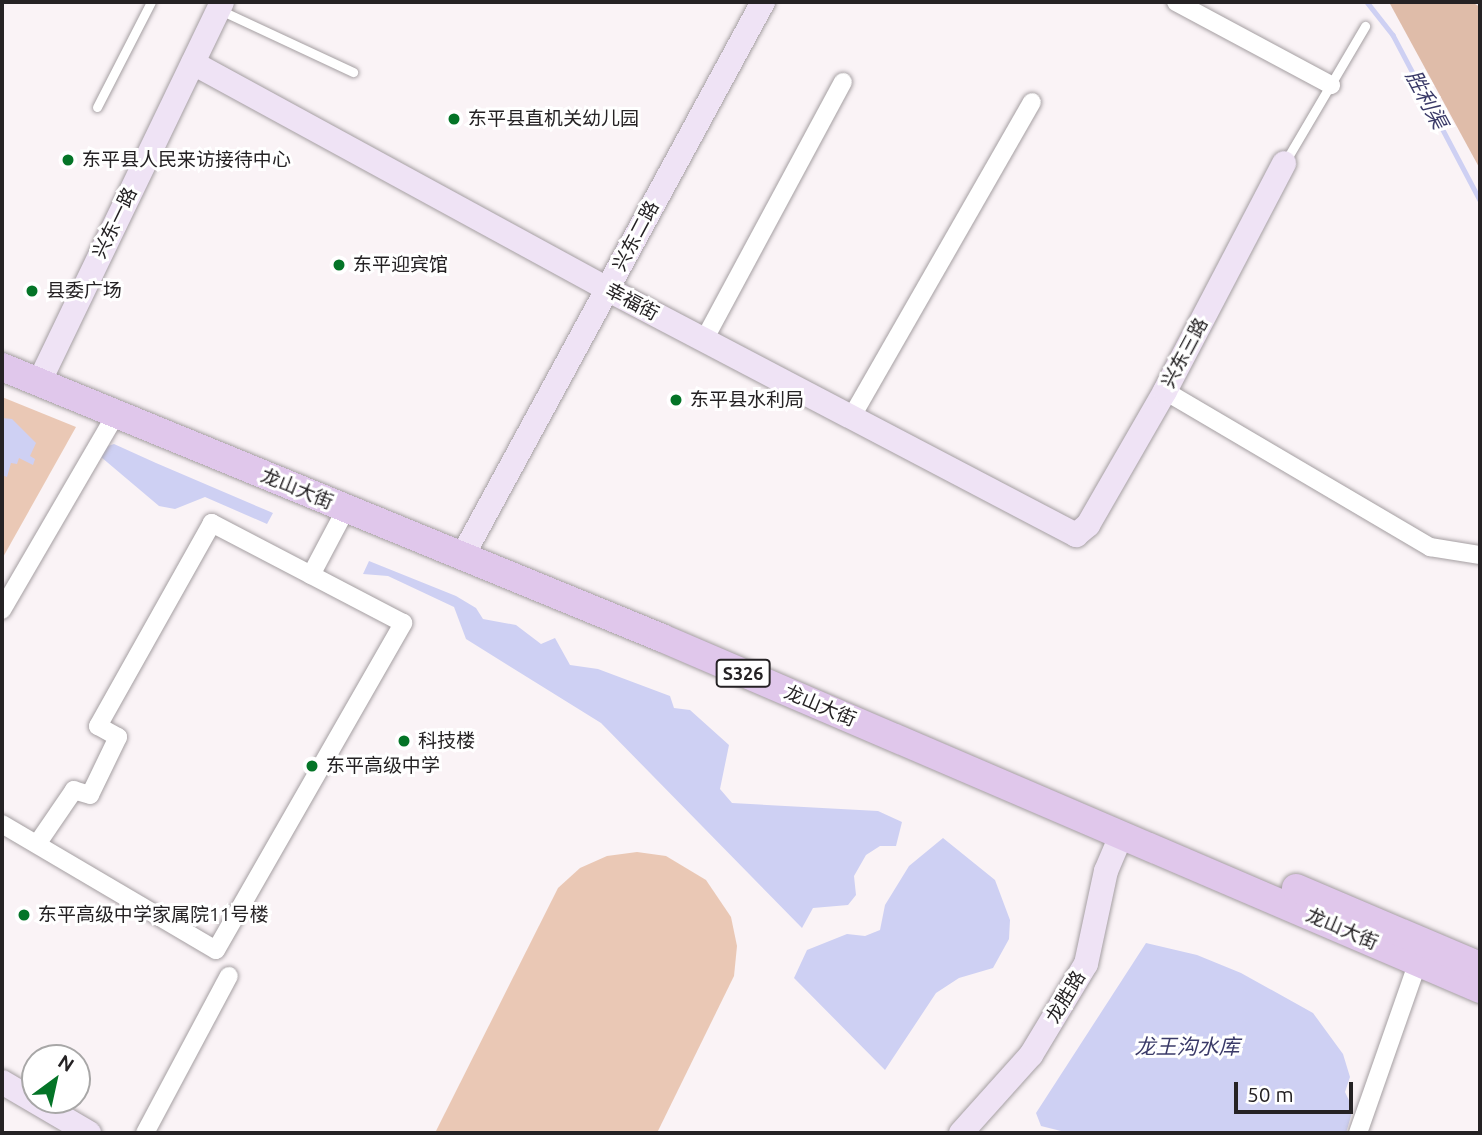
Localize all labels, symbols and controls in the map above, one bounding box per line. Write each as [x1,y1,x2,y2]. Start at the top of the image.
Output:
water label: 胜利渠 [1401,65,1453,133]
place label: 东平县直机关幼儿园 [468,108,639,130]
marker: 东平县直机关幼儿园 [446,111,462,127]
place label: 东平县人民来访接待中心 [82,149,291,171]
marker: 东平县人民来访接待中心 [60,152,76,168]
street label: 兴东一路 [88,184,142,262]
street label: 兴东二路 [608,197,664,275]
place label: 东平迎宾馆 [353,254,448,276]
marker: 东平迎宾馆 [331,257,347,273]
street label: 幸福街 [601,279,663,325]
place label: 县委广场 [46,280,122,302]
marker: 县委广场 [24,283,40,299]
street label: 兴东三路 [1157,314,1213,392]
place label: 东平县水利局 [690,389,804,411]
marker: 东平县水利局 [668,392,684,408]
street label: 龙山大街 [257,464,337,514]
road number: S326 [715,658,771,688]
street label: 龙山大街 [781,681,859,731]
place label: 科技楼 [418,730,475,752]
marker: 科技楼 [396,733,412,749]
place label: 东平高级中学 [326,755,440,777]
marker: 东平高级中学 [304,758,320,774]
place label: 东平高级中学家属院11号楼 [38,904,268,926]
street label: 龙山大街 [1303,904,1381,954]
marker: 东平高级中学家属院11号楼 [16,907,32,923]
street label: 龙胜路 [1042,967,1090,1027]
water label: 龙王沟水库 [1135,1033,1239,1059]
north arrow [21,1044,91,1114]
text: N [54,1050,78,1076]
scale bar [1237,1068,1356,1112]
text: 50 m [1247,1082,1294,1106]

